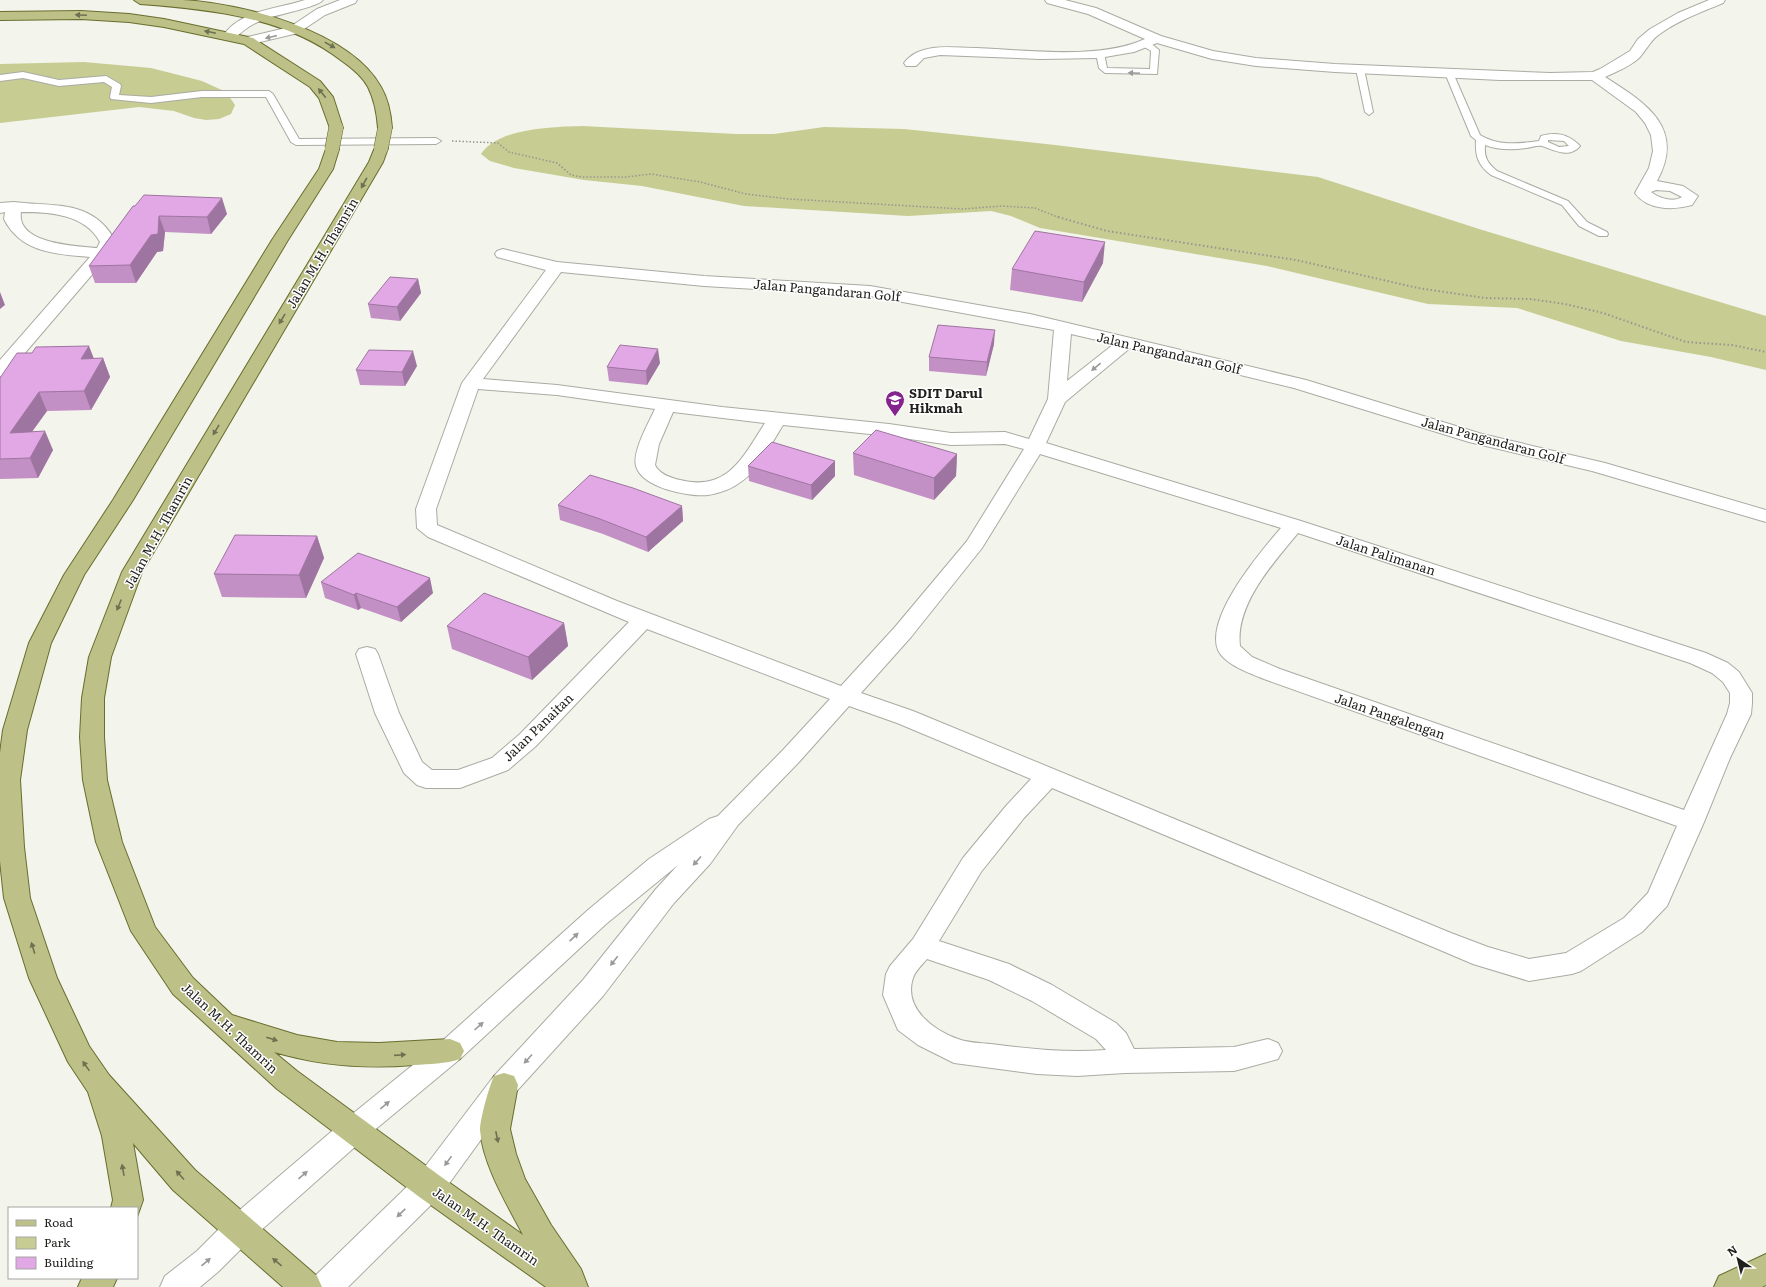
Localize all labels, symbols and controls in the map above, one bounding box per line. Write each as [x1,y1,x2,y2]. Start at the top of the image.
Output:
one-way arrow [74,12,87,18]
one-way arrow [203,29,216,35]
one-way arrow [265,34,277,40]
one-way arrow [324,42,336,49]
one-way arrow [1128,69,1140,76]
one-way arrow [318,87,326,98]
one-way arrow [361,177,367,189]
street label: Jalan M.H. Thamrin [281,194,362,312]
street label: Jalan Pangandaran Golf [753,274,902,305]
one-way arrow [279,313,286,325]
street label: Jalan Pangandaran Golf [1095,327,1244,379]
one-way arrow [1090,363,1101,372]
place label: SDIT Darul Hikmah [909,383,983,417]
school or university icon: SDIT Darul Hikmah [884,389,906,417]
street label: Jalan Pangandaran Golf [1419,411,1568,468]
one-way arrow [212,424,219,436]
street label: Jalan M.H. Thamrin [119,472,197,591]
street label: Jalan Palimanan [1334,530,1439,580]
one-way arrow [116,600,122,612]
street label: Jalan Panaitan [498,688,577,765]
street label: Jalan Pangalengan [1332,688,1448,743]
one-way arrow [692,856,702,866]
one-way arrow [569,933,580,942]
one-way arrow [30,941,36,953]
one-way arrow [610,956,618,967]
street label: Jalan M.H. Thamrin [178,978,283,1078]
one-way arrow [474,1021,484,1030]
one-way arrow [267,1036,279,1042]
one-way arrow [394,1051,406,1058]
one-way arrow [523,1054,533,1064]
one-way arrow [82,1060,90,1071]
one-way arrow [380,1100,391,1109]
one-way arrow [495,1131,501,1143]
one-way arrow [444,1156,452,1166]
one-way arrow [120,1164,126,1176]
one-way arrow [175,1170,184,1180]
one-way arrow [298,1171,307,1180]
street label: Jalan M.H. Thamrin [429,1182,544,1270]
legend [8,1207,138,1279]
one-way arrow [396,1208,406,1218]
text: Road [44,1213,74,1231]
text: Park [44,1233,71,1251]
north arrow [1718,1239,1758,1279]
text: N [1723,1241,1740,1259]
text: Building [44,1253,94,1271]
one-way arrow [271,1257,282,1266]
one-way arrow [201,1258,211,1267]

